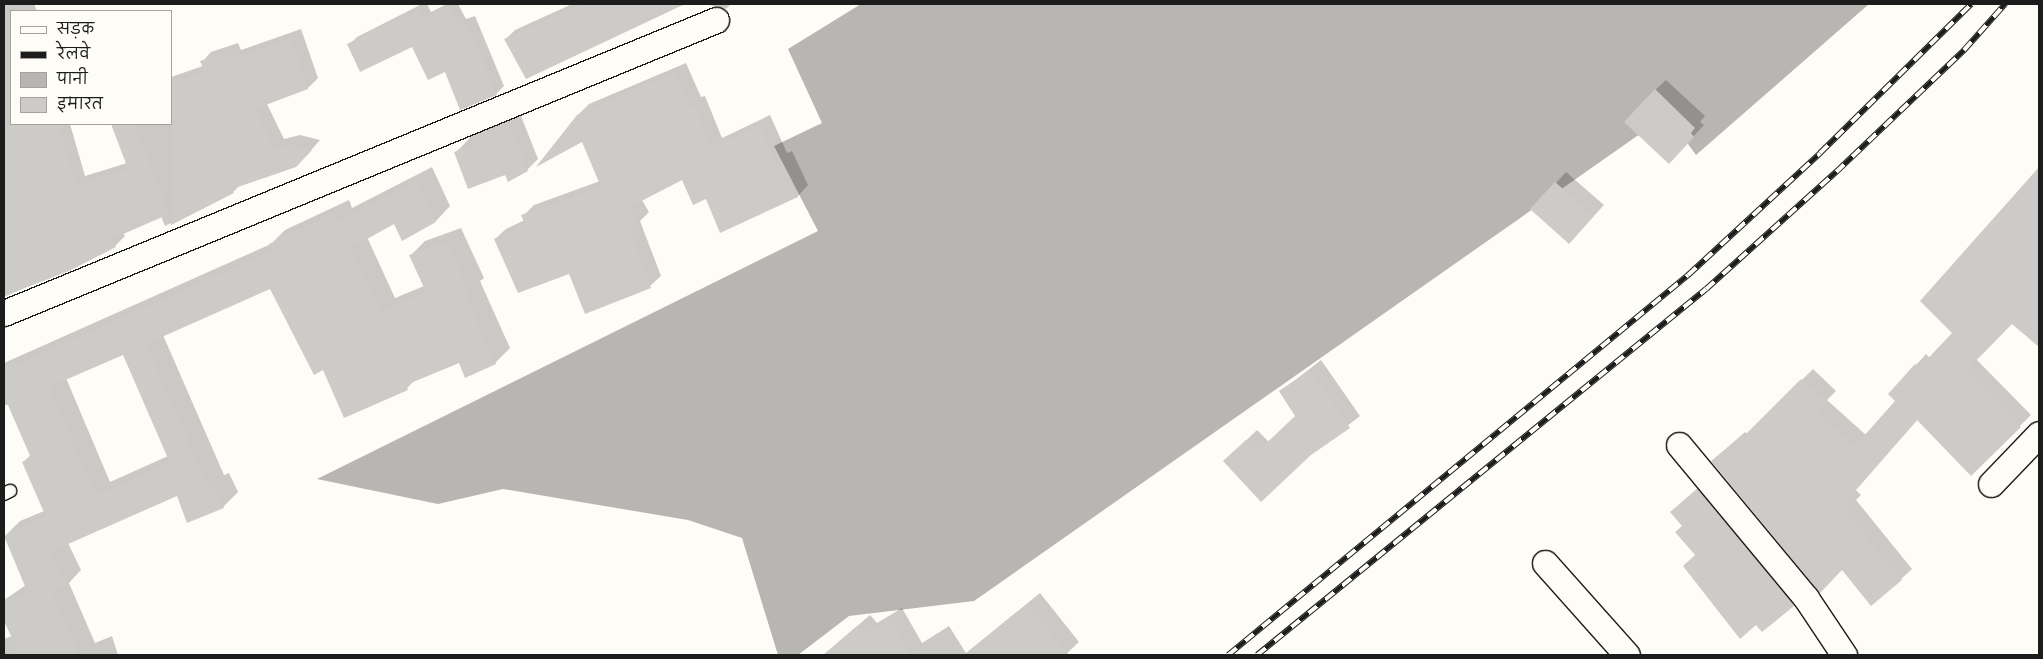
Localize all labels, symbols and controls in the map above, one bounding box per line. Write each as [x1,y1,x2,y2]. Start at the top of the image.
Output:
legend [10,10,172,125]
text: सड़क [57,19,94,40]
text: रेलवे [57,44,90,65]
text: पानी [57,69,88,90]
text: इमारत [57,94,103,115]

